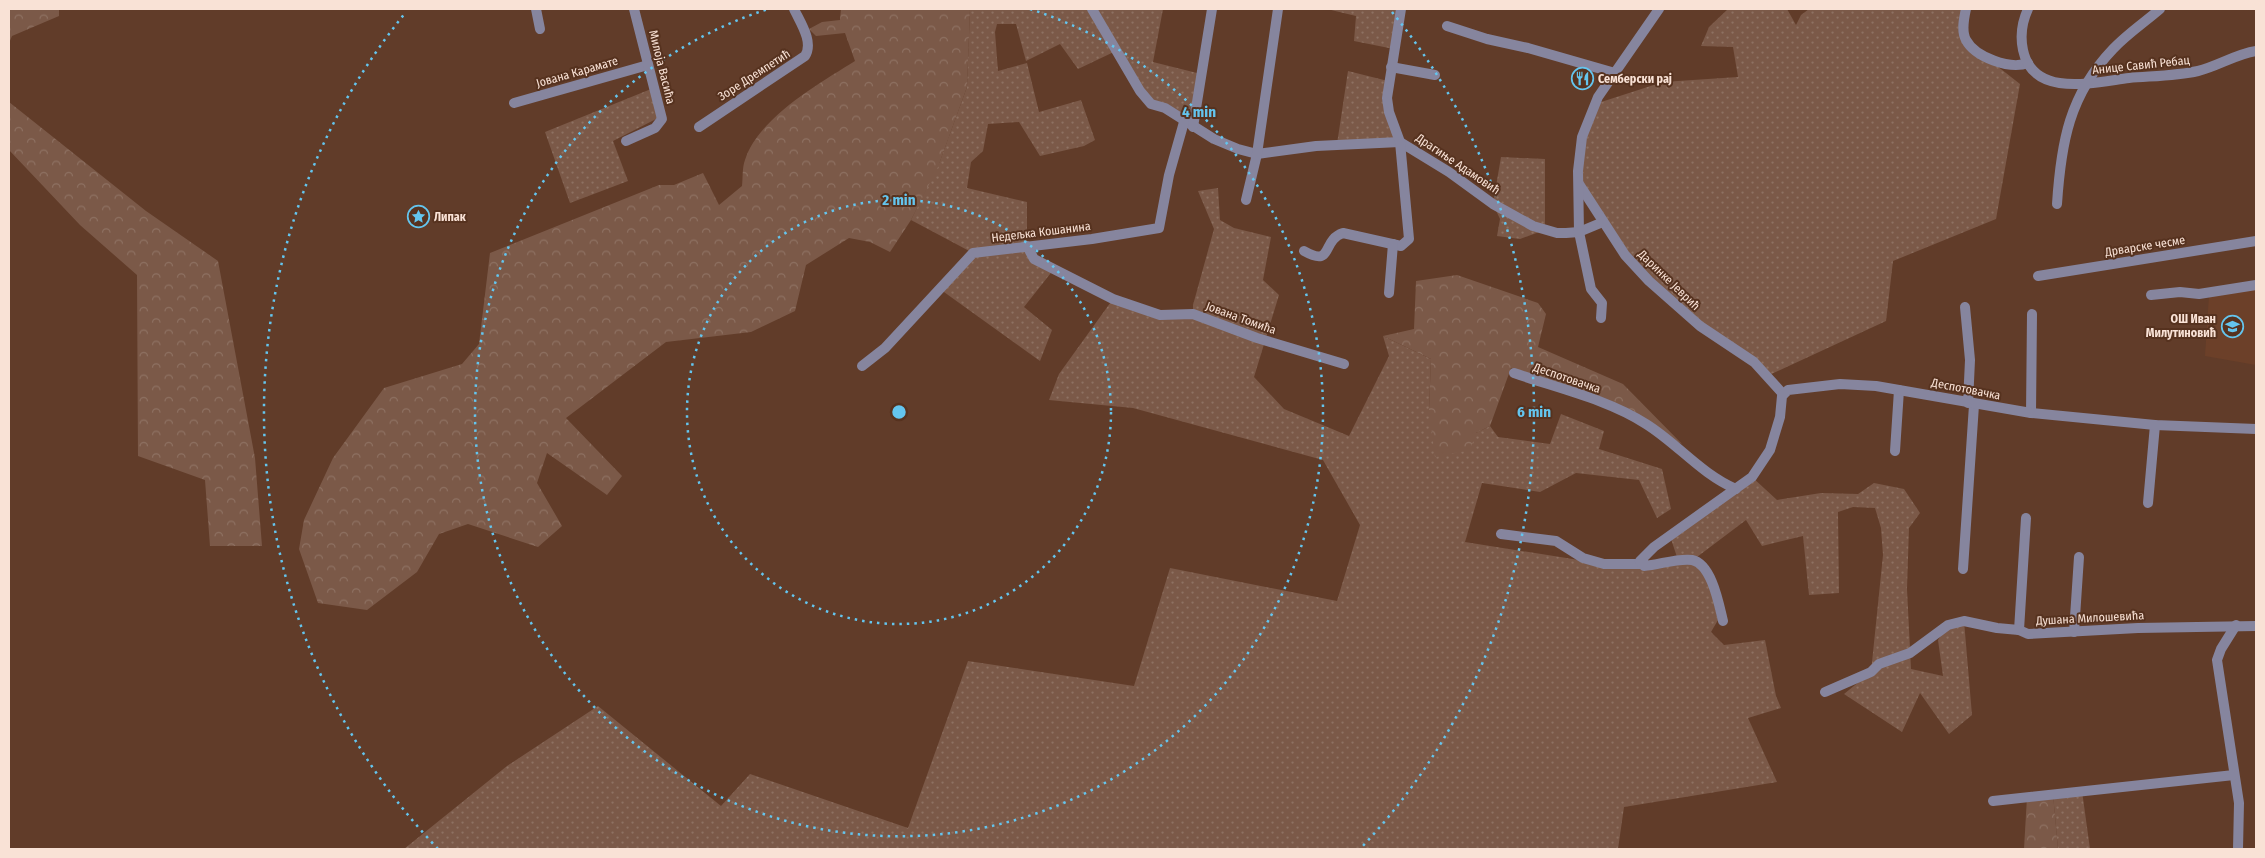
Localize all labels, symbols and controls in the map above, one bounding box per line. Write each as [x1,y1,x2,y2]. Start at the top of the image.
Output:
street label: Милоја Васића [646,29,678,105]
street label: Зоре Дремпетић [715,46,793,104]
street label: Анице Савић Ребац [2092,53,2191,77]
street label: Јована Карамате [535,54,620,90]
restaurant icon: Семберски рај [1570,67,1594,91]
place label: Семберски рај [1598,72,1672,86]
text: 4 min [1182,103,1216,121]
street label: Драгиње Адамовић [1413,130,1503,197]
text: 2 min [881,191,916,209]
place icon: Липак [406,205,430,229]
place label: Липак [434,210,467,224]
street label: Недељка Кошанина [991,219,1091,245]
street label: Дрварске чесме [2103,233,2186,259]
street label: Даринке Јеврић [1634,246,1703,313]
street label: Јована Томића [1204,299,1278,337]
place label: ОШ Иван Милутиновић [2146,312,2216,340]
school or university icon: ОШ Иван Милутиновић [2220,314,2244,338]
street label: Деспотовачка [1531,360,1603,396]
street label: Деспотовачка [1929,375,2002,403]
centre of rings [890,403,908,421]
text: 6 min [1517,403,1551,421]
street label: Душана Милошевића [2035,608,2145,628]

